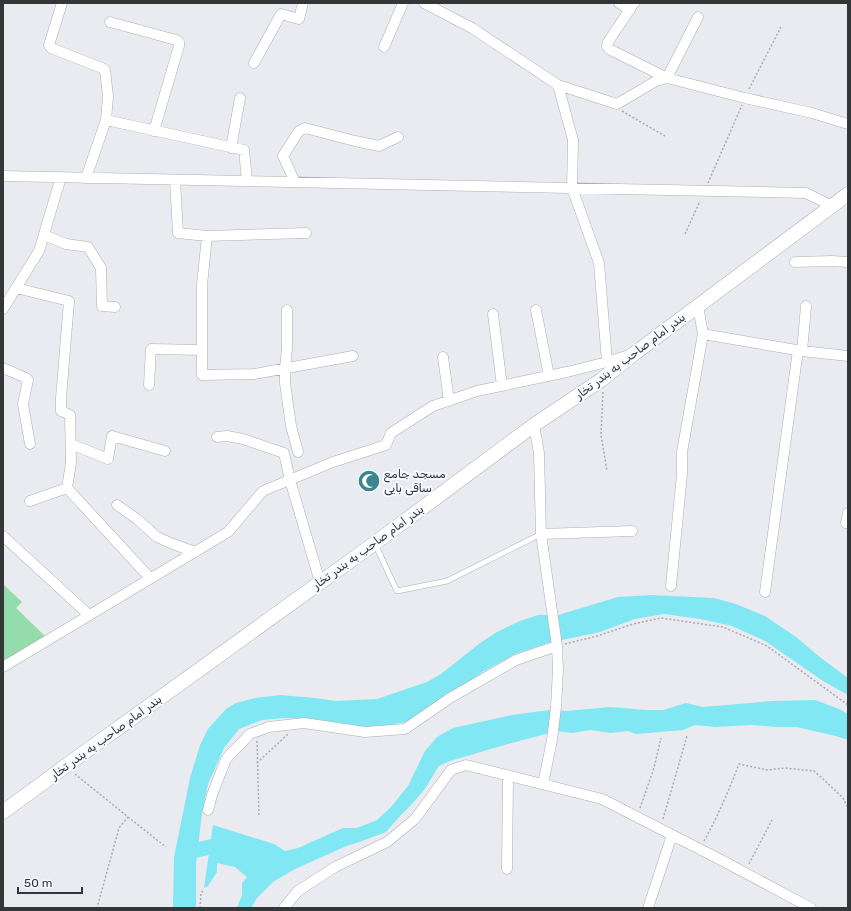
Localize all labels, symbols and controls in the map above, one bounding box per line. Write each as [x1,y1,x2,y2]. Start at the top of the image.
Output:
street label: بندر امام صاحب به بندر تخار [571,310,689,404]
place label: مسجد جامع ساقی بایی [384,467,446,496]
mosque icon: مسجد جامع ساقی بایی [356,468,382,494]
street label: بندر امام صاحب به بندر تخار [309,502,428,594]
street label: بندر امام صاحب به بندر تخار [47,692,166,784]
scale bar [18,869,82,895]
text: 50 m [24,876,52,890]

